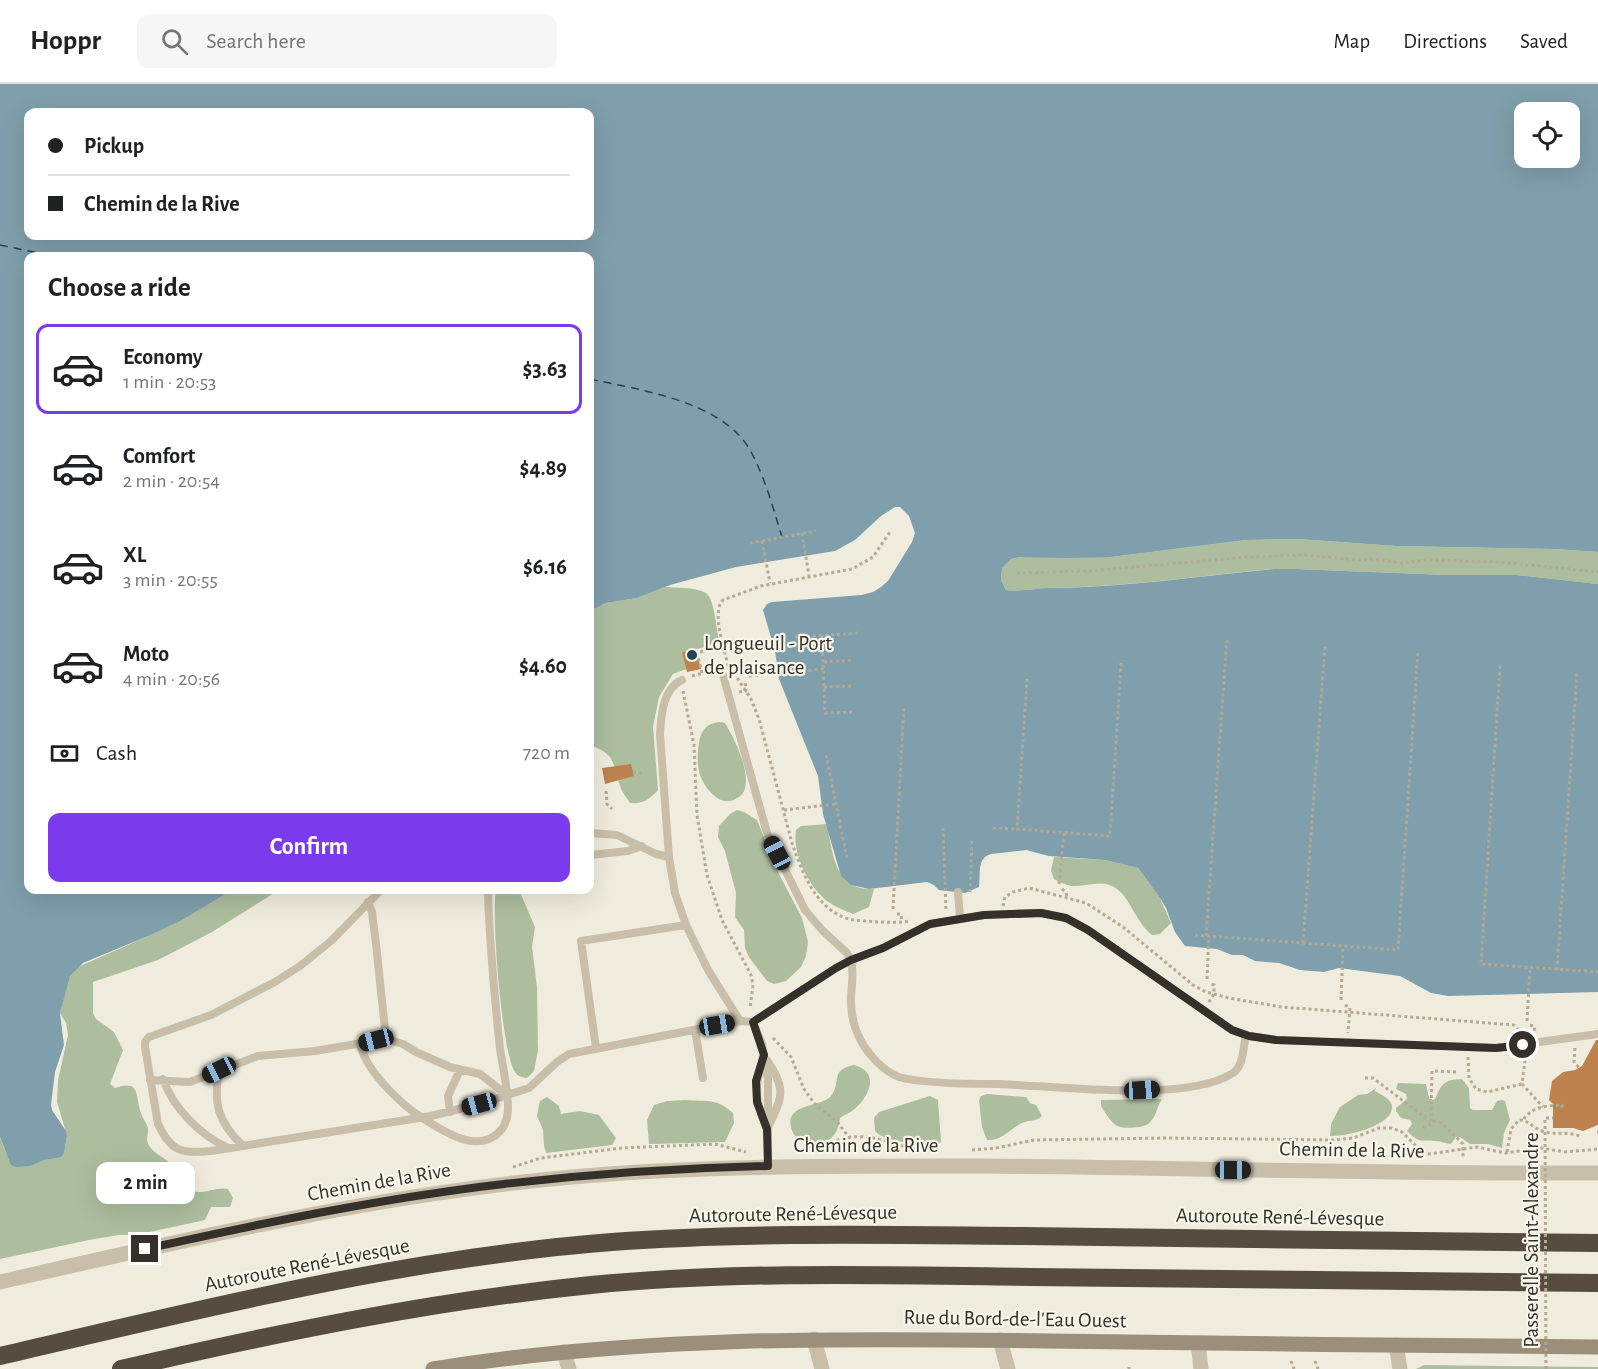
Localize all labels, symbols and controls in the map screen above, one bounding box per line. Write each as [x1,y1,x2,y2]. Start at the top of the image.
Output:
search box [137,14,557,68]
icon: search [158,25,191,58]
text: Hoppr [30,27,101,55]
text: Search here [206,30,306,52]
text: Map [1334,31,1370,52]
text: Directions [1403,31,1487,52]
text: Saved [1520,31,1568,52]
map controls [1514,102,1580,168]
button: locate [1514,102,1580,168]
text: Pickup [84,135,144,157]
text: Chemin de la Rive [84,193,240,215]
text: Choose a ride [48,274,191,301]
icon: car [51,342,105,396]
text: Economy [123,346,203,368]
text: $3.63 [522,358,567,380]
text: 1 min · 20:53 [123,372,216,392]
icon: car [51,441,105,495]
text: Comfort [123,445,195,467]
text: $4.89 [520,457,567,479]
text: 2 min · 20:54 [123,471,220,491]
icon: car [51,540,105,594]
text: XL [123,544,146,566]
text: $6.16 [523,556,567,578]
text: 3 min · 20:55 [123,570,218,590]
place label: Longueuil - Port de plaisance [704,633,832,678]
icon: car [51,639,105,693]
text: Moto [123,643,169,665]
marker: Longueuil - Port de plaisance [685,648,699,662]
text: $4.60 [519,655,567,677]
text: 4 min · 20:56 [123,669,220,689]
icon: cash [48,737,81,770]
text: Cash [96,742,137,764]
text: 720 m [523,743,570,763]
button: Confirm [48,813,570,882]
car [761,833,793,873]
car [698,1013,736,1037]
car [356,1027,396,1053]
route start [1509,1031,1536,1058]
car [199,1054,239,1086]
car [1124,1080,1160,1100]
car [459,1091,499,1117]
street label: Passerelle Saint-Alexandre [1521,1132,1542,1348]
street label: Chemin de la Rive [793,1135,939,1156]
street label: Chemin de la Rive [1279,1138,1425,1162]
street label: Chemin de la Rive [306,1159,452,1205]
car [1215,1161,1251,1179]
callout: 2 min [96,1162,195,1204]
text: 2 min [123,1173,168,1193]
street label: Autoroute René-Lévesque [689,1202,897,1226]
street label: Autoroute René-Lévesque [1176,1205,1384,1229]
route end [131,1235,158,1262]
street label: Autoroute René-Lévesque [203,1235,411,1295]
street label: Rue du Bord-de-l'Eau Ouest [903,1307,1127,1331]

